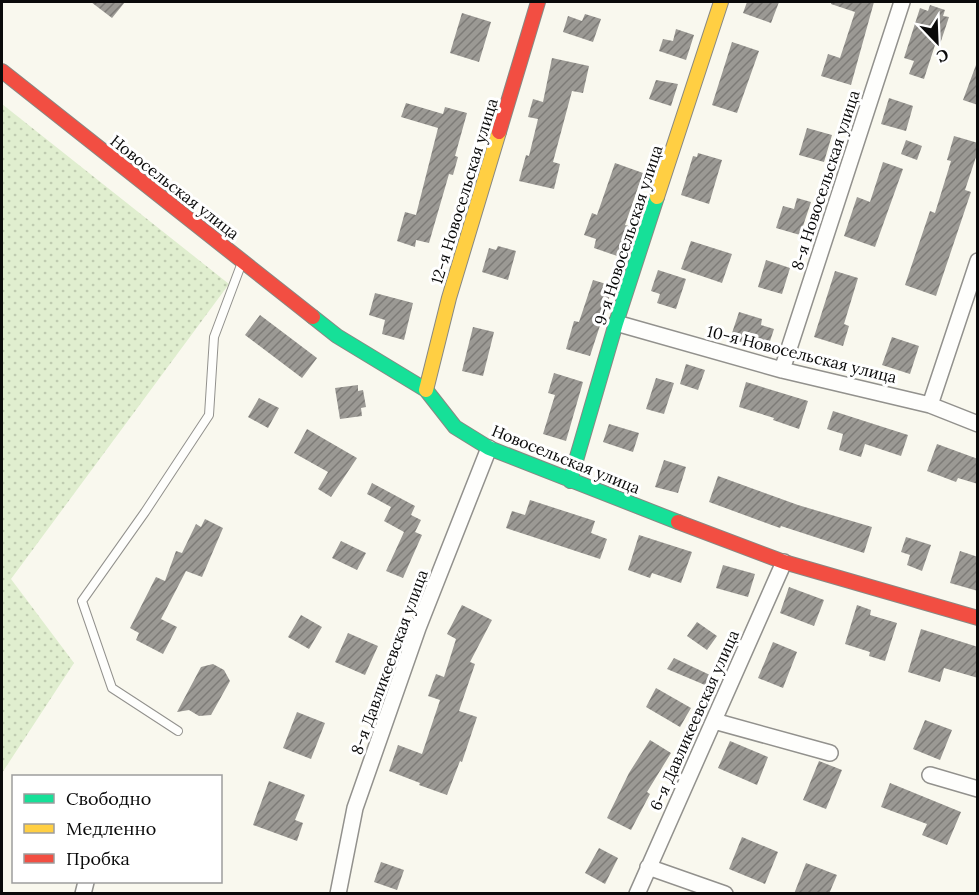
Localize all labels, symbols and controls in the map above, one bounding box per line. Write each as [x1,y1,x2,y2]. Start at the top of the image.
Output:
north arrow [907,12,967,72]
text: С [934,44,952,67]
street label: 8-я Новосельская улица [786,88,864,272]
street label: 12-я Новосельская улица [426,96,502,286]
street label: Новосельская улица [107,130,243,244]
street label: 9-я Новосельская улица [589,142,667,328]
street label: 10-я Новосельская улица [705,321,899,387]
street label: Новосельская улица [489,420,643,498]
street label: 8-я Давликеевская улица [346,567,432,757]
street label: 6-я Давликеевская улица [645,627,743,813]
legend [12,775,222,883]
text: Свободно [66,787,151,810]
text: Медленно [66,817,156,840]
text: Пробка [66,847,130,870]

